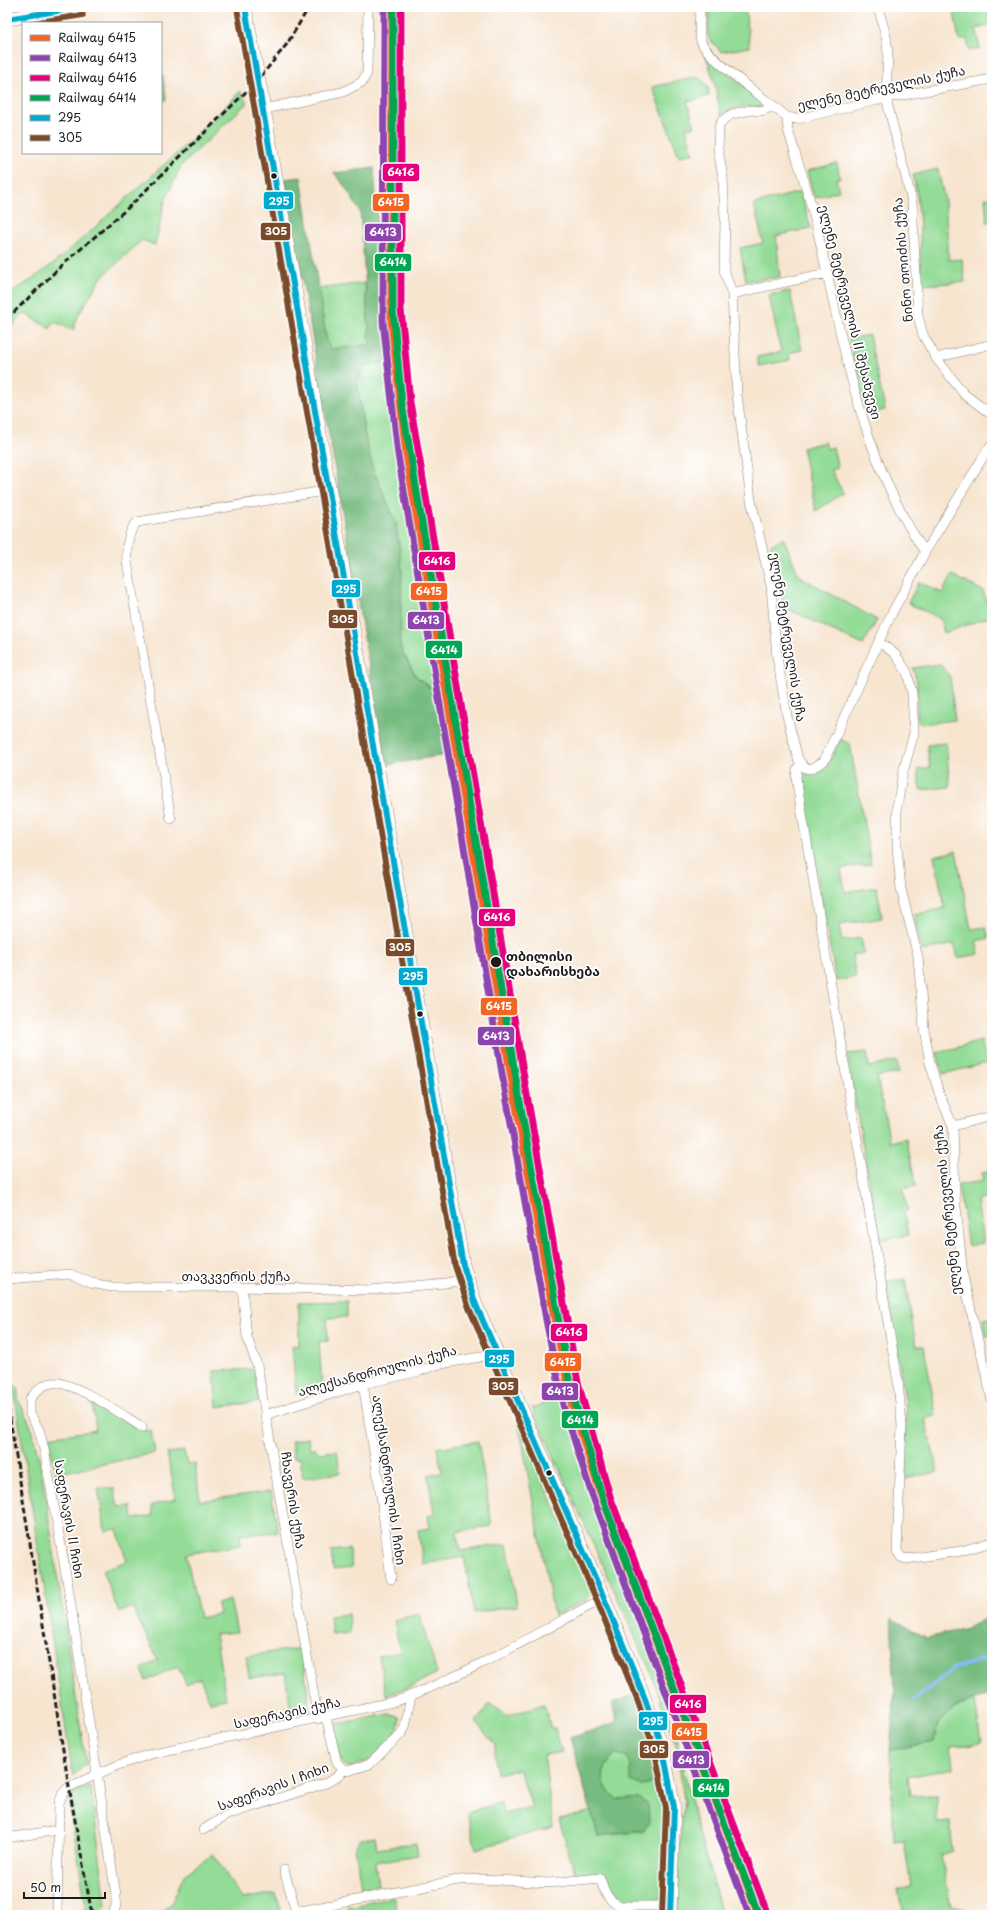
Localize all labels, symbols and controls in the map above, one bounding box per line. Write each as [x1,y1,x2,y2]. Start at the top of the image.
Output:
legend [22,22,162,154]
text: Railway 6415 [58,28,136,46]
text: Railway 6413 [58,48,137,66]
street label: ელენე მეტრეველის ქუჩა [795,60,967,114]
text: Railway 6416 [58,68,137,86]
text: Railway 6414 [58,88,137,106]
text: 295 [58,108,81,126]
text: 305 [58,128,82,146]
line badge: 6416 [382,163,420,182]
text: 6416 [387,163,415,180]
unlabelled marker [269,171,279,181]
line badge: 295 [263,191,294,210]
text: 295 [268,192,290,209]
line badge: 6415 [372,193,410,212]
text: 6415 [378,193,404,210]
street label: ნინო თოიძის ქუჩა [887,197,917,323]
street label: ელენე მეტრეველის II შესახვევი [815,203,887,421]
line badge: 305 [260,222,291,241]
text: 305 [265,222,287,239]
line badge: 6413 [364,223,402,242]
text: 6413 [369,223,397,240]
line badge: 6414 [374,253,412,272]
text: 6414 [379,253,407,270]
line badge: 6416 [418,551,456,571]
street label: ელენე მეტრეველის ქუჩა [766,551,812,723]
text: 6416 [423,552,451,569]
line badge: 295 [331,579,361,598]
text: 295 [335,580,357,597]
line badge: 6415 [410,582,448,601]
text: 6415 [416,582,442,599]
line badge: 305 [328,609,358,629]
text: 305 [332,610,354,627]
line badge: 6413 [407,611,445,630]
text: 6413 [412,611,440,628]
line badge: 6414 [425,640,463,659]
text: 6414 [430,641,458,658]
line badge: 6416 [478,908,516,927]
text: 6416 [483,908,511,925]
line badge: 305 [385,938,415,957]
text: 305 [389,938,411,955]
place label: თბილისი დახარისხება [506,946,600,980]
marker: თბილისი დახარისხება [489,955,503,969]
line badge: 295 [398,967,428,986]
text: 295 [402,967,424,984]
line badge: 6415 [480,997,518,1016]
text: 6415 [486,997,512,1014]
unlabelled marker [415,1009,425,1019]
line badge: 6413 [477,1026,515,1046]
text: 6413 [482,1027,510,1044]
street label: ელენე მეტრეველის ქუჩა [928,1124,964,1296]
street label: თავკვერის ქუჩა [182,1266,290,1285]
line badge: 6416 [550,1323,588,1342]
text: 6416 [555,1323,583,1340]
street label: ალექსანდროულის ქუჩა [296,1340,458,1400]
line badge: 295 [484,1349,515,1368]
text: 295 [488,1350,510,1367]
line badge: 6415 [544,1352,582,1372]
text: 6415 [550,1353,576,1370]
line badge: 305 [488,1377,519,1396]
text: 305 [492,1377,514,1394]
line badge: 6413 [541,1382,579,1401]
text: 6413 [546,1382,574,1399]
street label: ალექსანდროულის I ჩიხი [369,1394,411,1566]
line badge: 6414 [561,1410,599,1429]
text: 6414 [566,1411,594,1428]
street label: ჩხავერის ქუჩა [277,1450,311,1550]
street label: საფერავის II ჩიხი [50,1458,90,1580]
unlabelled marker [544,1468,554,1478]
street label: საფერავის ქუჩა [232,1691,342,1733]
line badge: 6416 [669,1694,707,1714]
text: 6416 [674,1695,702,1712]
line badge: 295 [638,1711,668,1731]
text: 295 [642,1712,664,1729]
line badge: 6415 [671,1722,708,1741]
text: 6415 [676,1723,702,1740]
line badge: 305 [639,1740,669,1759]
text: 305 [643,1740,665,1757]
line badge: 6413 [672,1750,710,1769]
text: 6413 [677,1751,705,1768]
street label: საფერავის I ჩიხი [215,1757,331,1815]
line badge: 6414 [692,1778,730,1798]
text: 6414 [697,1779,725,1796]
scale bar [24,1874,105,1900]
text: 50 m [30,1878,61,1896]

